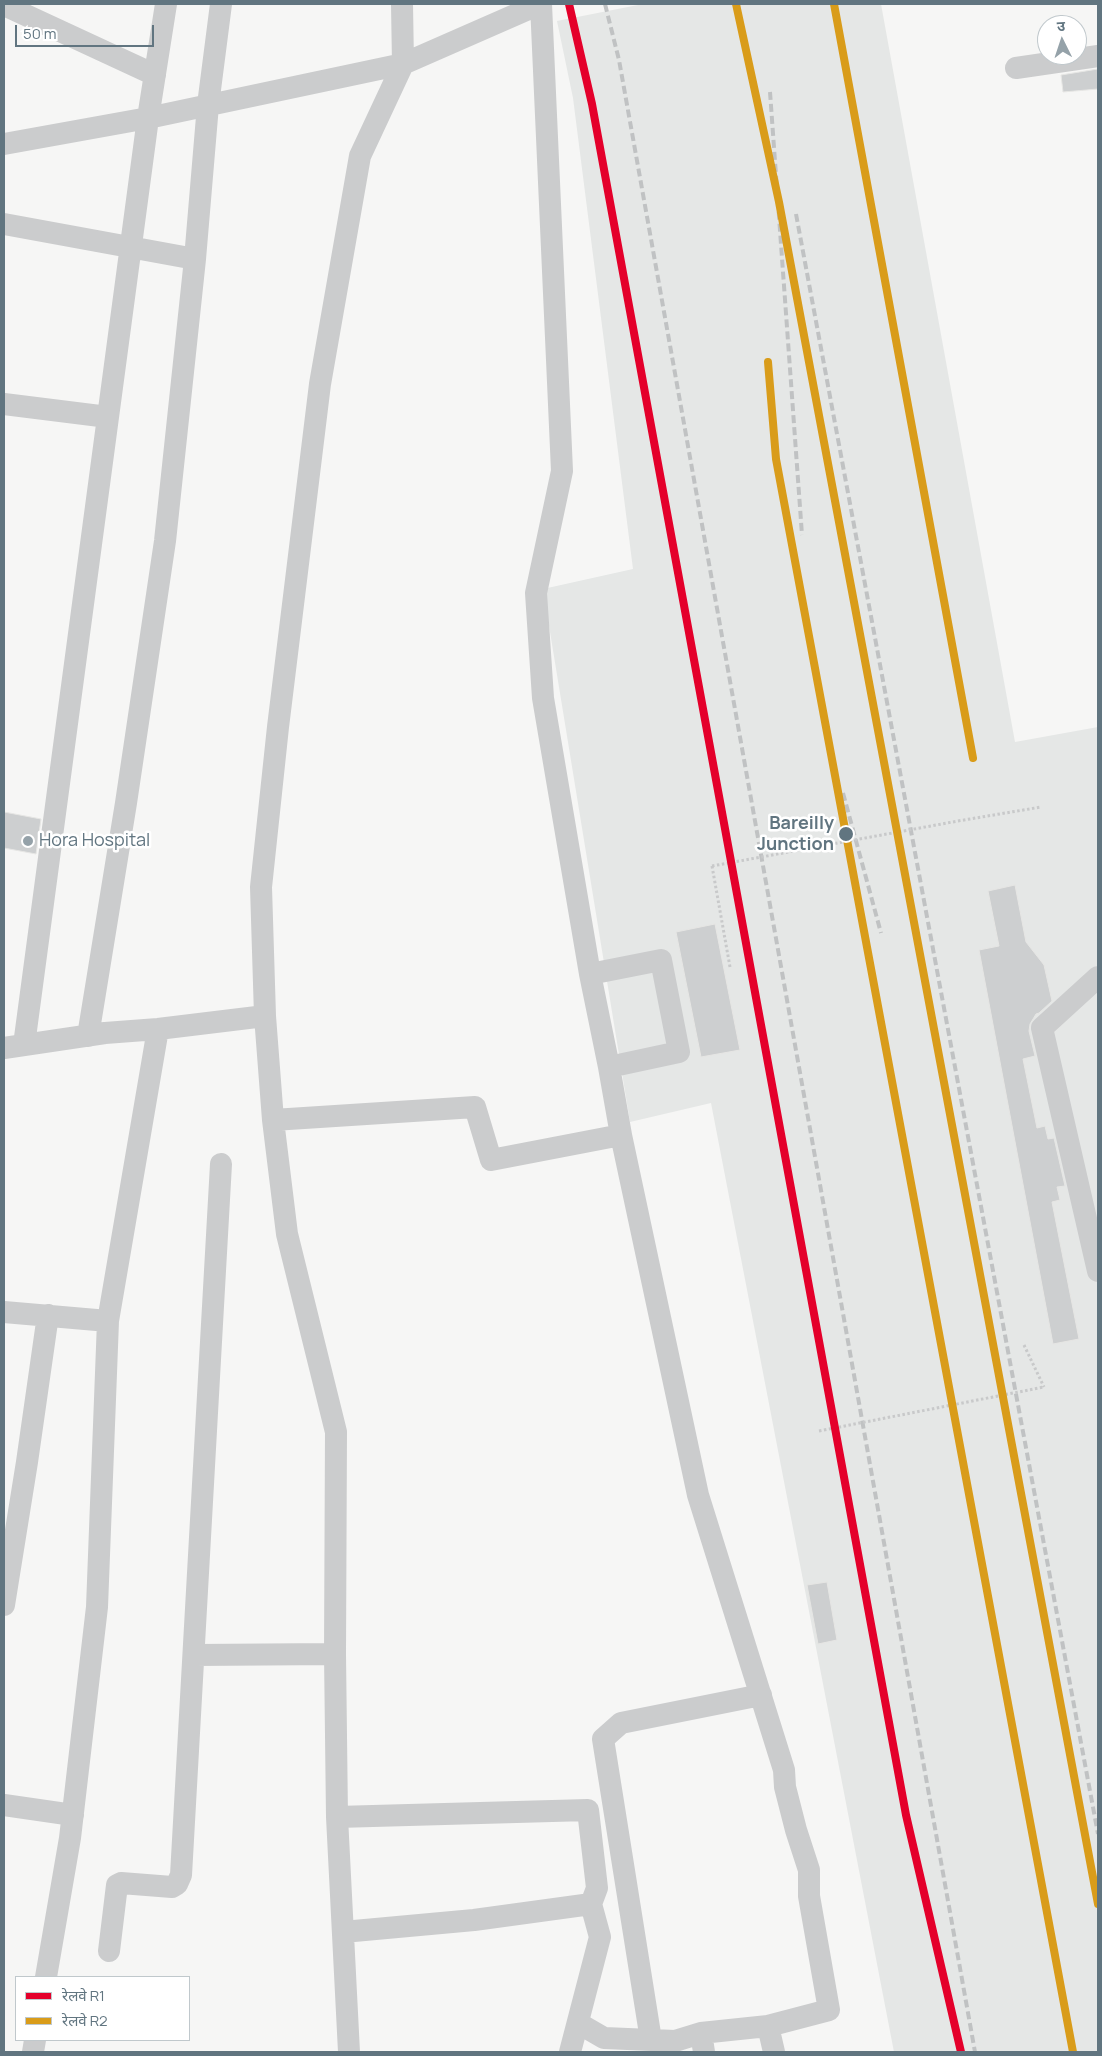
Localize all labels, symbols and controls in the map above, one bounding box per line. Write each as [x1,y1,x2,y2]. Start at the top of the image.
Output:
scale bar [18,15,156,47]
north arrow [1037,15,1087,65]
text: उ [1056,16,1066,35]
text: 50 m [23,23,57,44]
place label: Bareilly Junction [757,813,834,856]
marker: Bareilly Junction [837,825,855,843]
place label: Hora Hospital [39,830,150,852]
marker: Hora Hospital [21,834,35,848]
legend [15,1976,190,2041]
text: रेलवे R1 [62,1985,105,2006]
text: रेलवे R2 [62,2010,108,2031]

